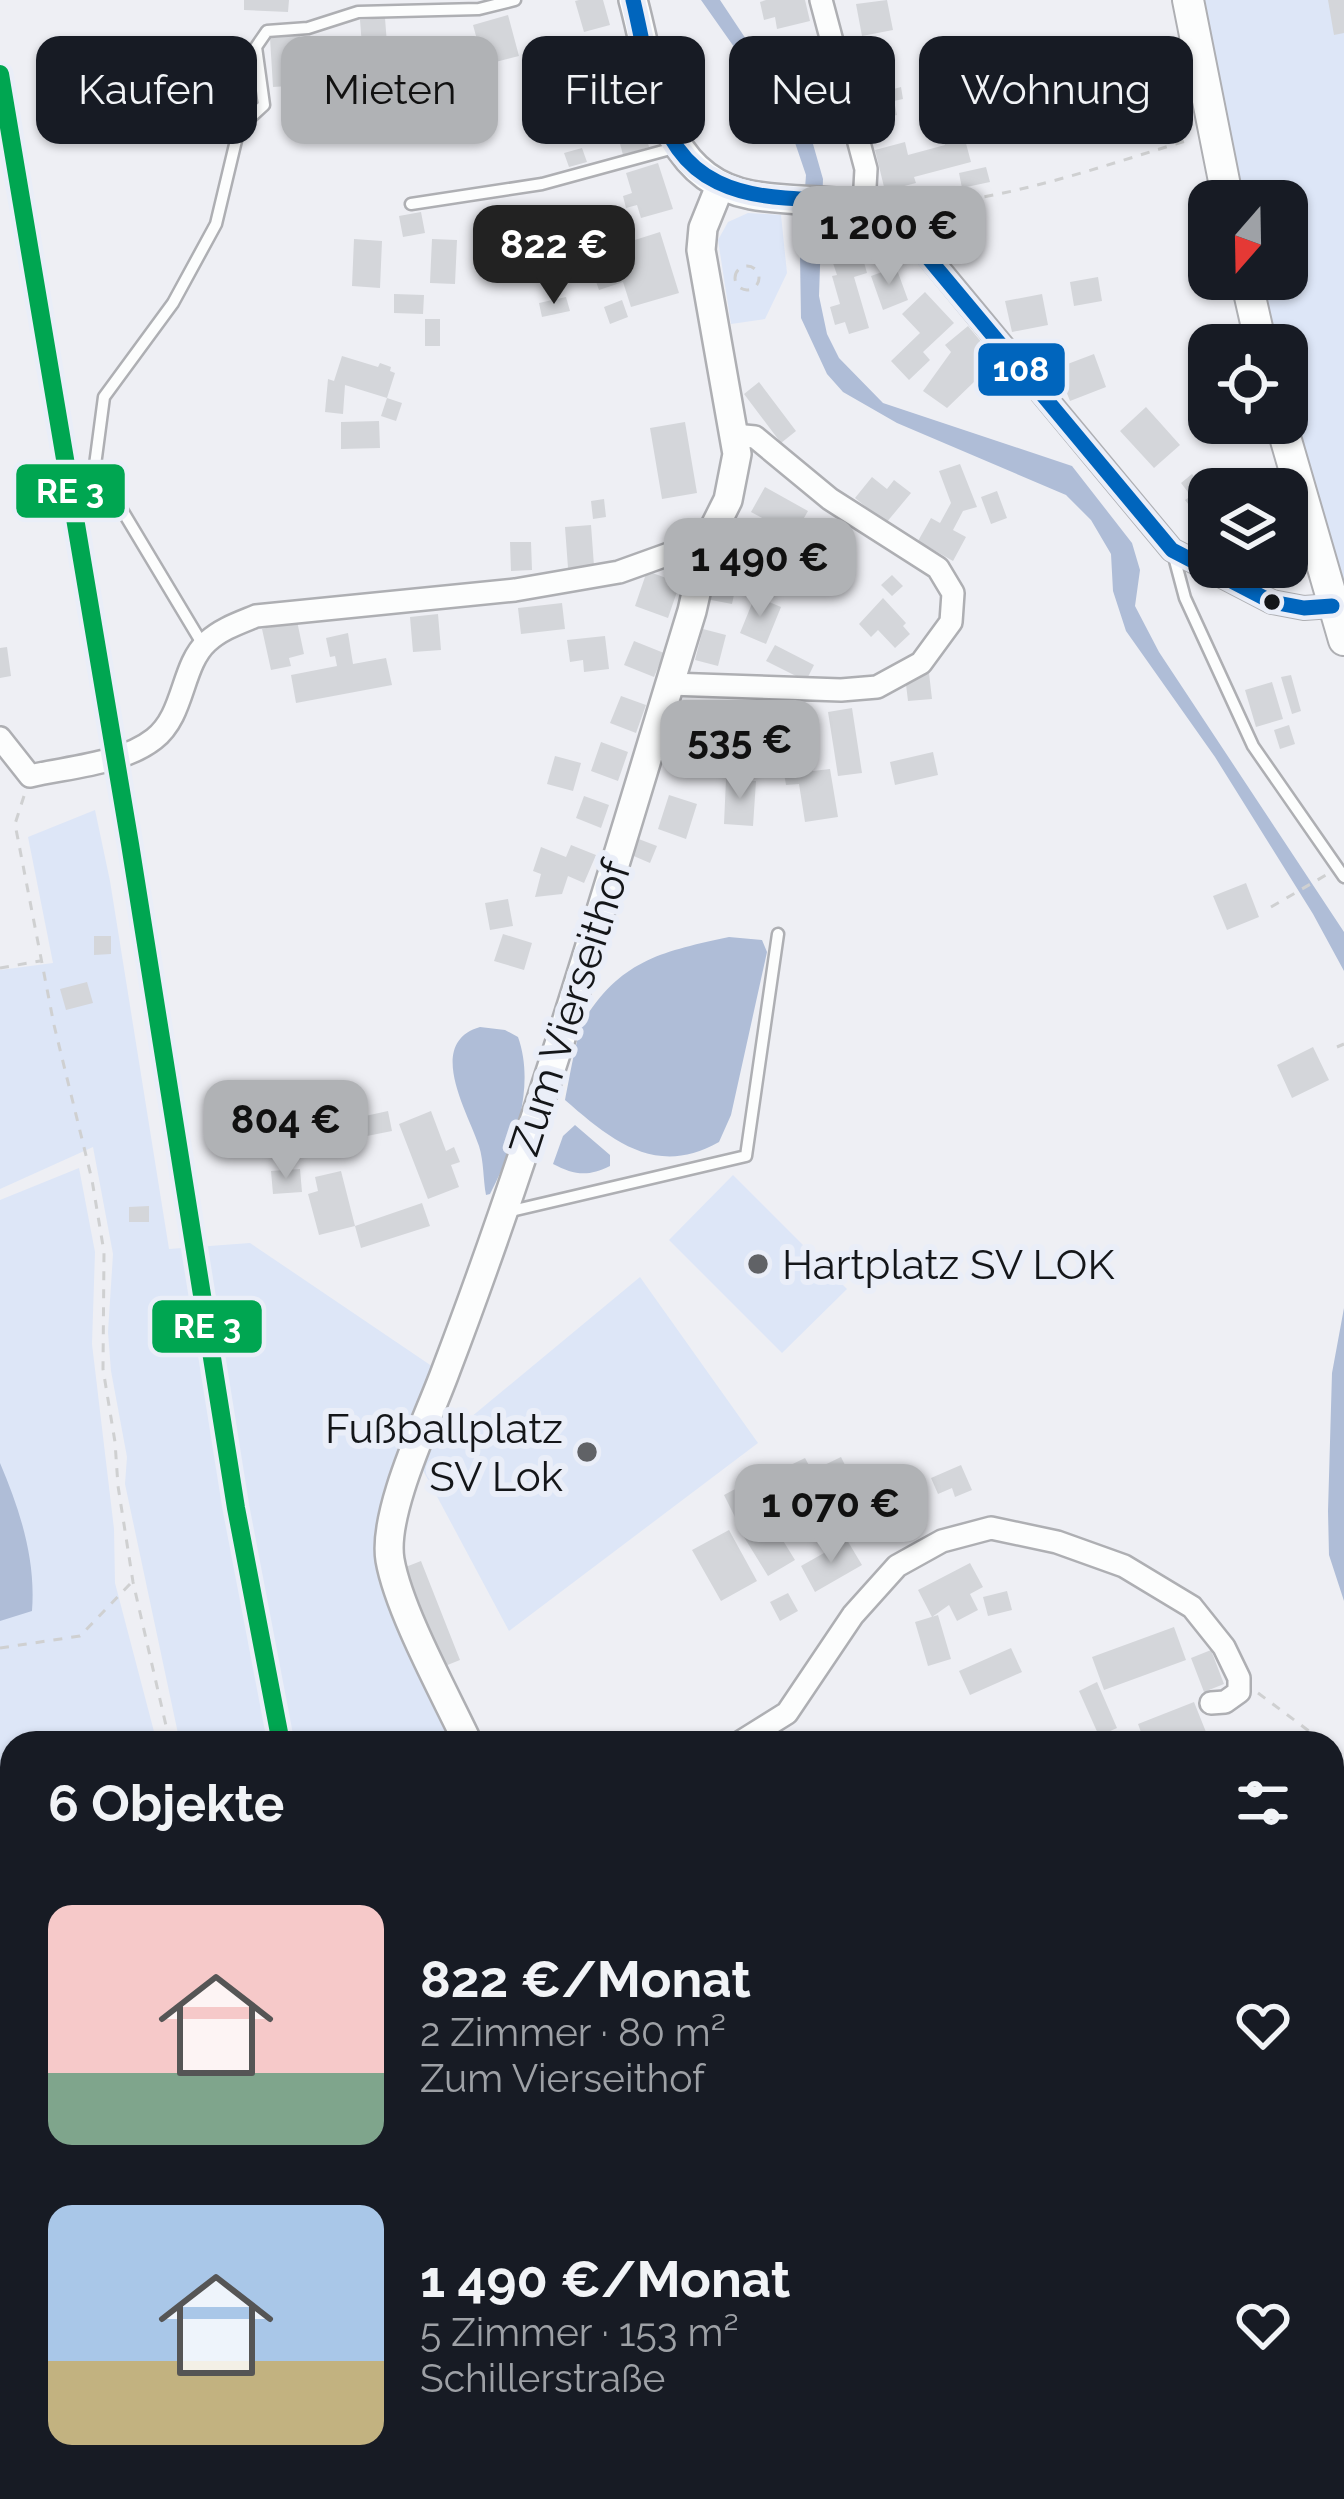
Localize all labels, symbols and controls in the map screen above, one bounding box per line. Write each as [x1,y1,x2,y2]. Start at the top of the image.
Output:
chip: Kaufen [36,36,257,144]
chip: Mieten [281,36,498,144]
chip: Filter [522,36,705,144]
chip: Neu [729,36,895,144]
chip: Wohnung [919,36,1193,144]
north arrow [1188,180,1308,300]
map controls [1188,180,1308,588]
pin: 1 200 € [778,186,1000,288]
text: 1 200 € [820,202,959,248]
pin: 822 € [470,205,638,307]
text: 822 € [500,221,608,267]
button: locate [1188,324,1308,444]
line badge: 108 [976,341,1067,398]
text: 108 [993,350,1049,389]
line badge: RE 3 [14,462,127,520]
button: layers [1188,468,1308,588]
text: RE 3 [36,472,104,511]
pin: 1 490 € [649,518,871,620]
text: 1 490 € [691,534,829,580]
unlabelled marker [1261,591,1283,613]
pin: 535 € [656,700,824,802]
text: 535 € [687,716,793,762]
street label: Zum Vierseithof [499,852,641,1162]
pin: 804 € [202,1080,370,1182]
text: 804 € [231,1096,341,1142]
place label: Hartplatz SV LOK [782,1240,1114,1289]
marker: Hartplatz SV LOK [745,1251,771,1277]
line badge: RE 3 [150,1298,264,1355]
text: RE 3 [173,1307,241,1346]
place label: Fußballplatz SV Lok [325,1404,563,1501]
marker: Fußballplatz SV Lok [574,1439,600,1465]
pin: 1 070 € [720,1464,942,1566]
text: 1 070 € [762,1480,900,1526]
icon: filters [1230,1770,1296,1836]
text: 6 Objekte [48,1773,284,1833]
text: 822 €/Monat [420,1949,751,2009]
icon: home [144,1953,288,2097]
icon: heart [1230,1992,1296,2058]
text: 2 Zimmer · 80 m² [420,2009,726,2055]
text: Zum Vierseithof [420,2055,705,2101]
text: 1 490 €/Monat [420,2249,790,2309]
icon: home [144,2253,288,2397]
icon: heart [1230,2292,1296,2358]
text: 5 Zimmer · 153 m² [420,2309,739,2355]
text: Schillerstraße [420,2355,665,2401]

